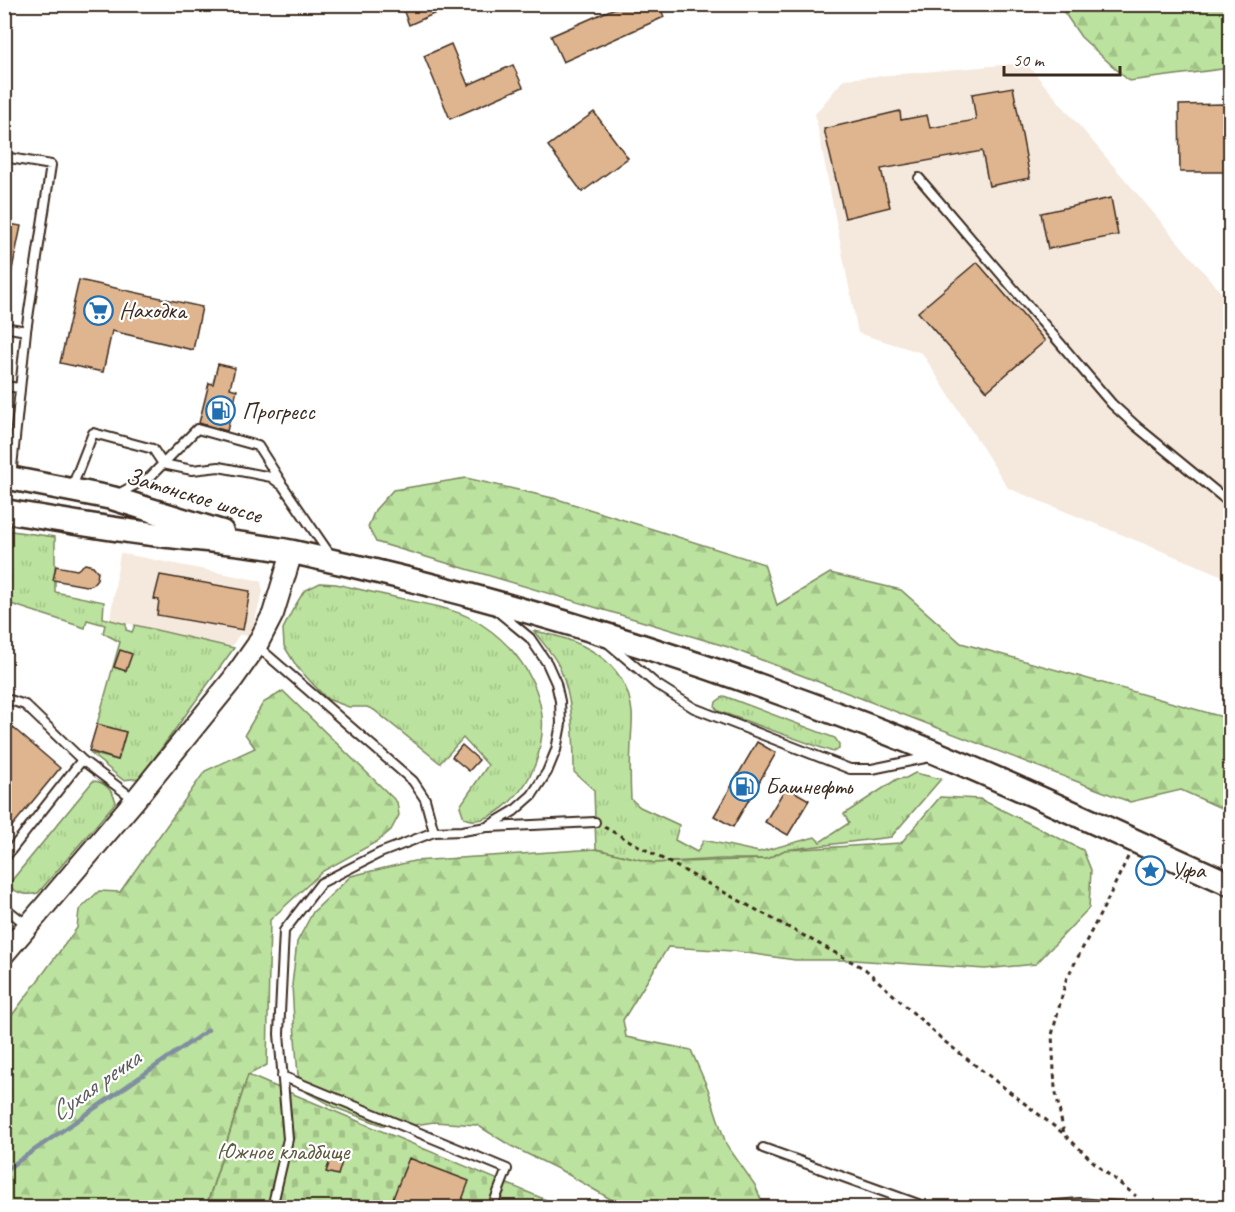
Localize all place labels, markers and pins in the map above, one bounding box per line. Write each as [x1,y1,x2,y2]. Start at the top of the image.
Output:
supermarket icon: Находка [82,294,114,326]
place label: Находка [119,295,188,325]
fuel station icon: Прогресс [205,395,237,427]
place label: Прогресс [242,396,316,426]
fuel station icon: Башнефть [728,770,760,802]
place label: Башнефть [765,771,853,801]
place icon: Уфа [1134,854,1166,886]
place label: Уфа [1171,855,1207,885]

